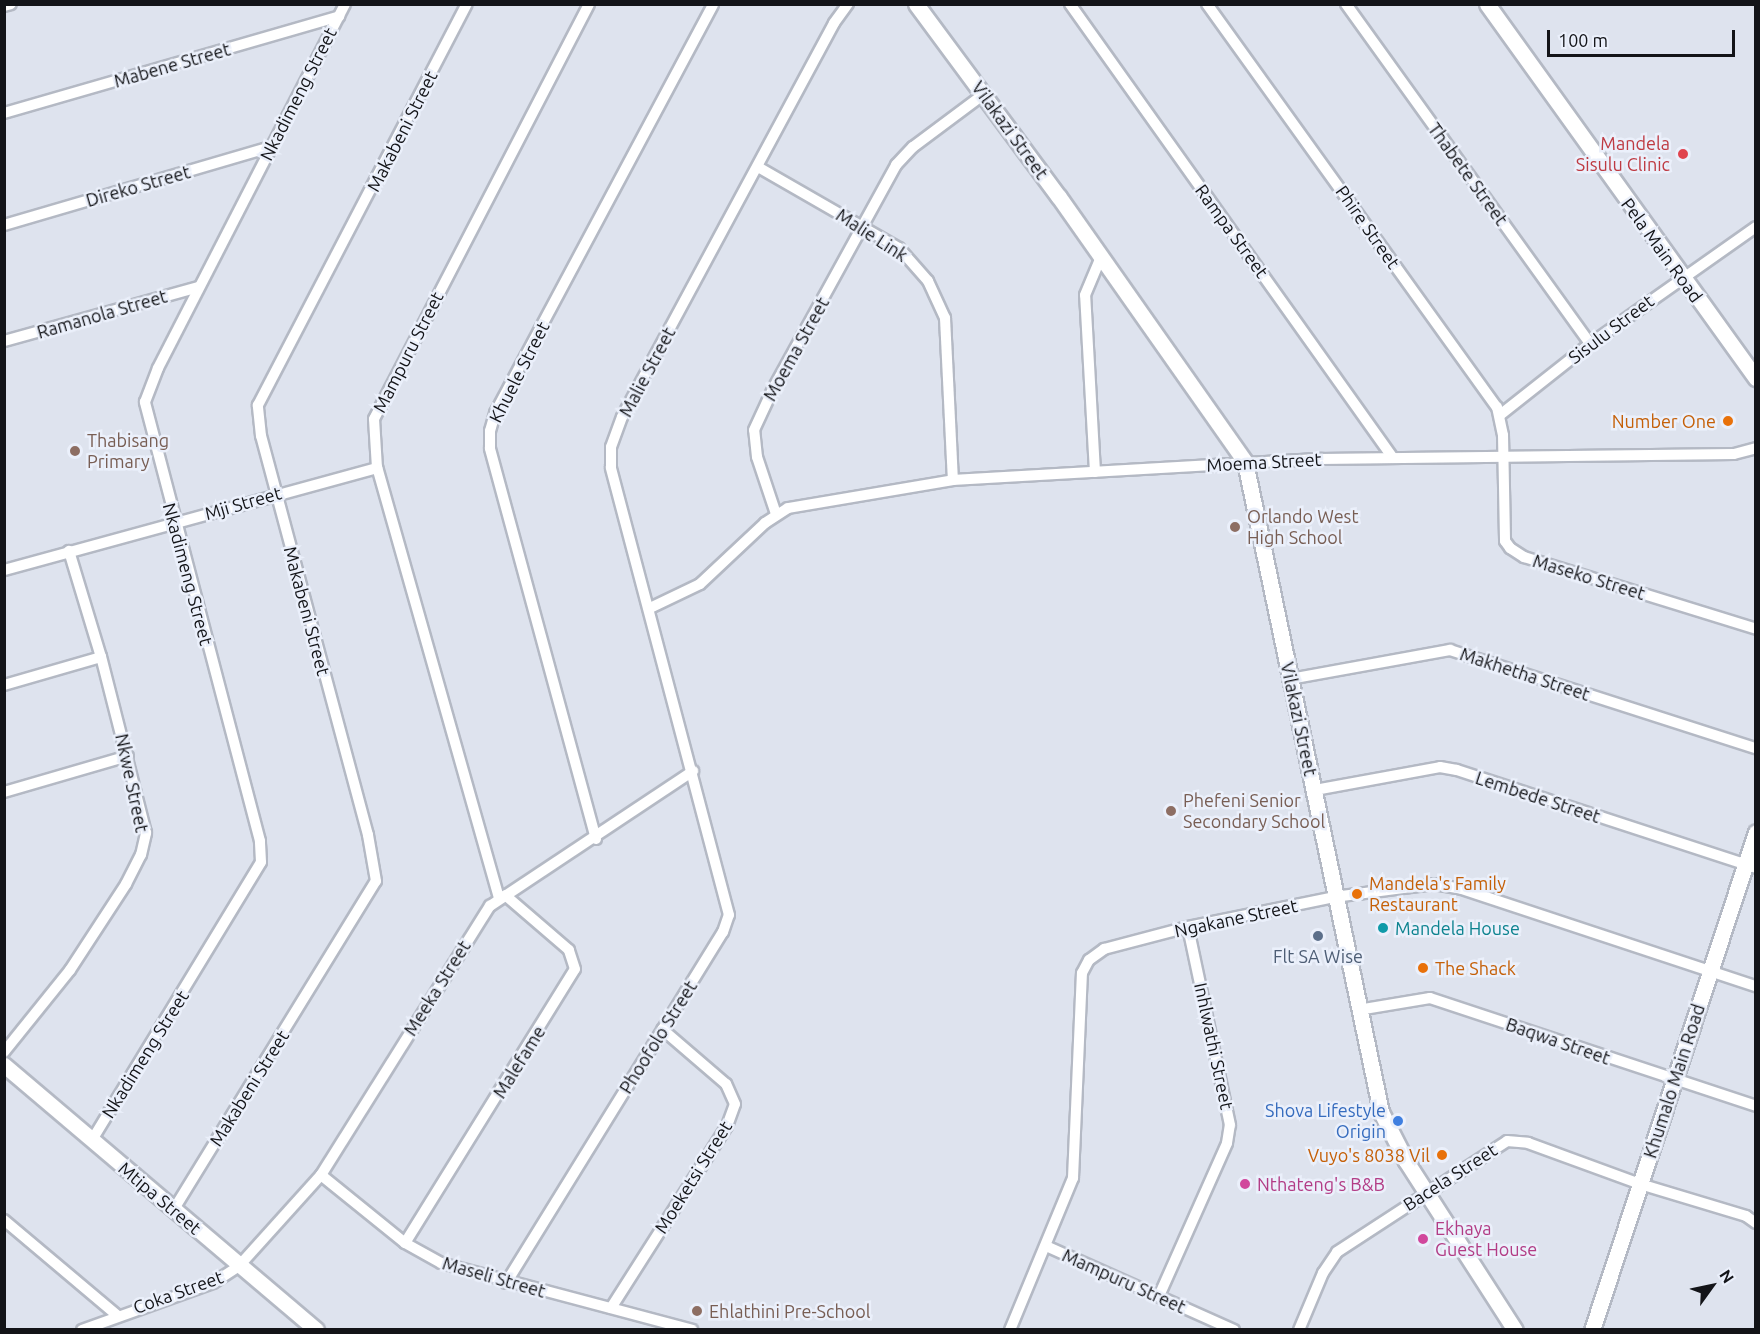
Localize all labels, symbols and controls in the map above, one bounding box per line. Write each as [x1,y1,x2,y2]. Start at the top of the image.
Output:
scale bar [1550,18,1738,56]
street label: Nkadimeng Street [255,24,341,164]
text: 100 m [1558,30,1608,50]
street label: Mabene Street [111,38,233,92]
street label: Makabeni Street [362,67,442,195]
street label: Vilakazi Street [967,77,1053,183]
street label: Thabete Street [1424,119,1512,229]
place label: Mandela Sisulu Clinic [1576,133,1670,176]
marker: Mandela Sisulu Clinic [1674,145,1692,163]
street label: Direko Street [83,161,193,211]
street label: Rampa Street [1191,180,1273,282]
street label: Phire Street [1331,181,1405,273]
street label: Pela Main Road [1617,194,1707,306]
street label: Malie Link [832,204,912,266]
street label: Ramanola Street [34,285,170,343]
street label: Mampuru Street [368,288,448,416]
street label: Sisulu Street [1564,290,1658,368]
street label: Moema Street [759,293,833,405]
street label: Khuele Street [484,318,554,426]
street label: Malie Street [614,324,680,420]
place label: Number One [1612,410,1716,432]
marker: Number One [1721,414,1735,428]
place label: Thabisang Primary [87,430,169,472]
marker: Thabisang Primary [68,444,82,458]
street label: Moema Street [1206,448,1322,476]
street label: Mji Street [202,482,284,524]
street label: Nkadimeng Street [159,500,217,648]
place label: Orlando West High School [1247,506,1358,548]
marker: Orlando West High School [1228,520,1242,534]
street label: Makabeni Street [279,544,335,678]
street label: Maseko Street [1530,550,1648,604]
street label: Makhetha Street [1457,643,1593,705]
street label: Vilakazi Street [1276,660,1322,778]
street label: Nkwe Street [111,732,153,834]
street label: Lembede Street [1473,767,1603,827]
place label: Phefeni Senior Secondary School [1183,790,1325,832]
marker: Phefeni Senior Secondary School [1164,804,1178,818]
place label: Mandela's Family Restaurant [1369,873,1506,916]
marker: Mandela's Family Restaurant [1350,887,1364,901]
street label: Ngakane Street [1172,894,1300,942]
place label: Mandela House [1395,917,1520,939]
marker: Mandela House [1376,921,1390,935]
marker: Flt SA Wise [1311,929,1325,943]
street label: Meeka Street [399,936,475,1040]
place label: Flt SA Wise [1273,945,1363,967]
place label: The Shack [1435,957,1516,979]
marker: The Shack [1416,961,1430,975]
street label: Phoofolo Street [615,977,701,1097]
street label: Inhlwathi Street [1190,981,1238,1111]
street label: Nkadimeng Street [97,986,193,1122]
street label: Khumalo Main Road [1639,1001,1709,1161]
street label: Baqwa Street [1503,1013,1613,1069]
street label: Malefame [488,1022,550,1102]
street label: Makabeni Street [205,1026,293,1150]
place label: Shova Lifestyle Origin [1265,1100,1386,1142]
marker: Shova Lifestyle Origin [1391,1114,1405,1128]
street label: Moeketsi Street [650,1117,736,1237]
street label: Bacela Street [1399,1139,1501,1215]
place label: Vuyo's 8038 Vil [1308,1144,1430,1166]
marker: Vuyo's 8038 Vil [1435,1148,1449,1162]
street label: Mtipa Street [114,1157,206,1239]
place label: Nthateng's B&B [1257,1173,1385,1195]
marker: Nthateng's B&B [1238,1177,1252,1191]
place label: Ekhaya Guest House [1435,1218,1537,1260]
marker: Ekhaya Guest House [1416,1232,1430,1246]
street label: Mampuru Street [1059,1244,1189,1318]
street label: Maseli Street [440,1252,548,1302]
north arrow [1682,1256,1742,1316]
street label: Coka Street [130,1266,226,1318]
text: N [1716,1266,1738,1286]
place label: Ehlathini Pre-School [709,1300,870,1322]
marker: Ehlathini Pre-School [690,1304,704,1318]

